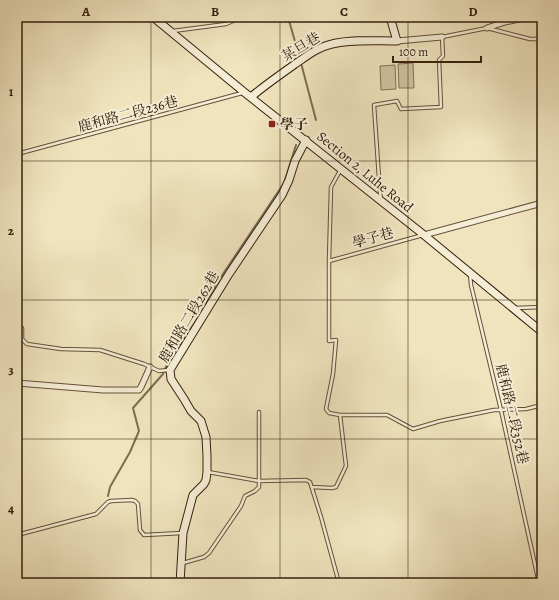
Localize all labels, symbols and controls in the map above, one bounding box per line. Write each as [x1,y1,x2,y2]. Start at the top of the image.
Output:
text: A [81,3,91,20]
text: B [211,3,219,20]
text: C [340,3,348,20]
text: D [468,3,478,20]
street label: 某旦巷 [278,28,324,66]
scale bar [393,38,481,64]
text: 100 m [399,44,428,60]
text: 1 [9,83,14,100]
street label: 鹿和路二段236巷 [76,92,180,136]
place label: 學子 [280,115,308,134]
marker: 學子 [267,119,277,129]
street label: Section 2, Luhe Road [313,127,418,217]
text: 2 [8,222,15,239]
street label: 學子巷 [350,223,396,253]
street label: 鹿和路二段262巷 [154,268,224,366]
text: 3 [8,361,14,378]
street label: 鹿和路二段352巷 [491,362,533,466]
text: 4 [8,500,14,517]

